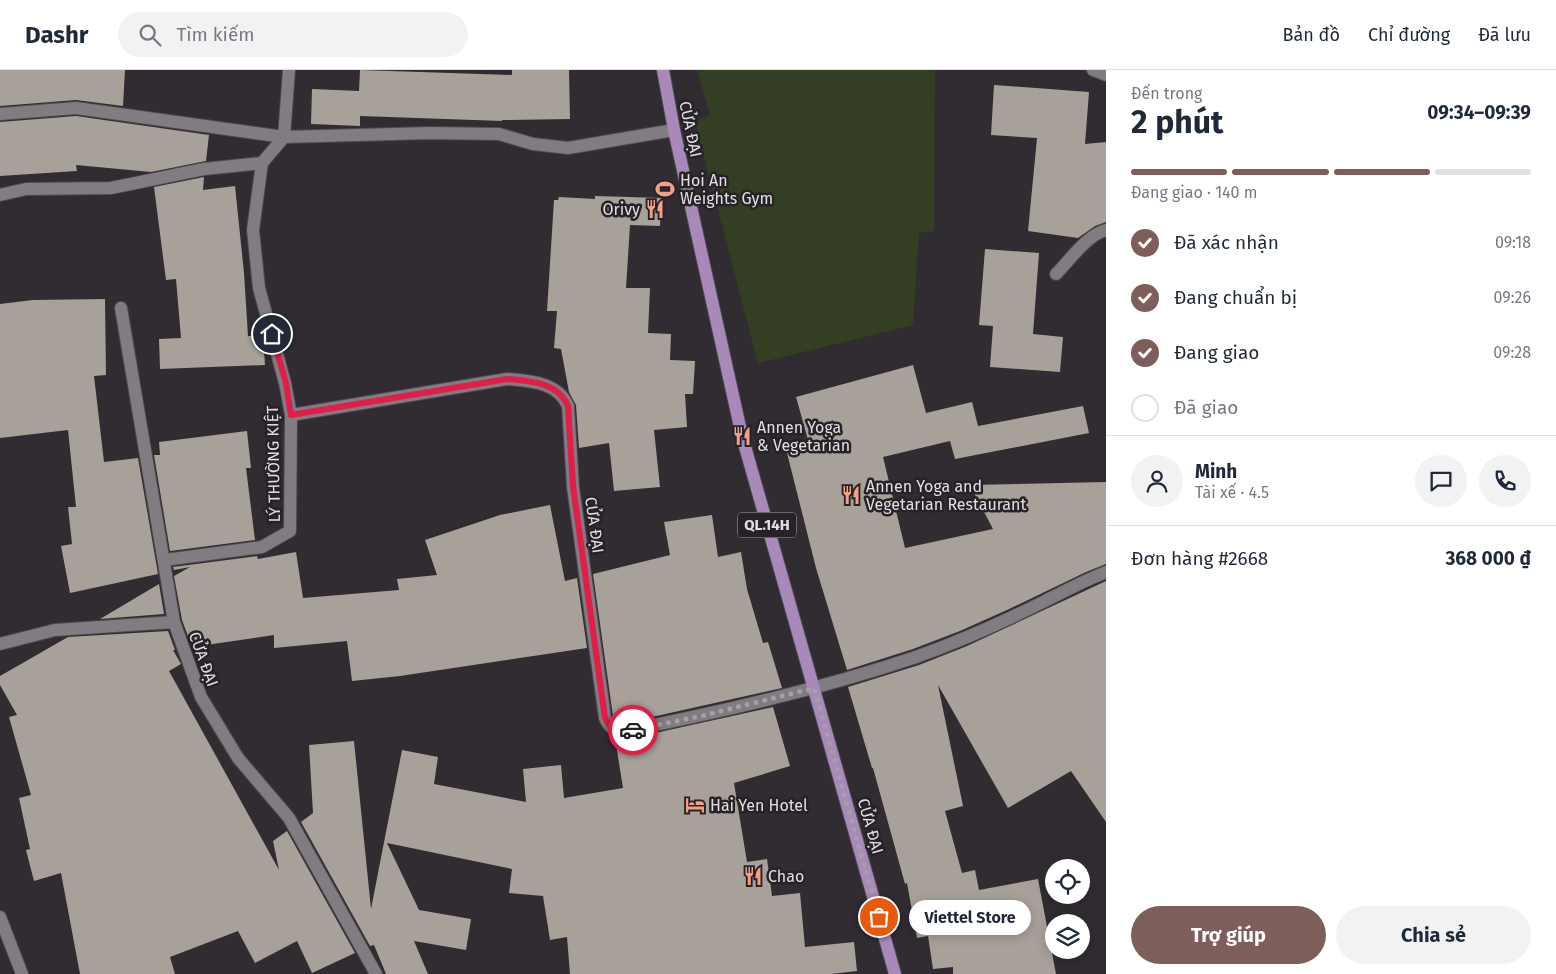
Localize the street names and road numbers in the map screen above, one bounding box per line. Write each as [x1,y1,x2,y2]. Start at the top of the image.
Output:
street label: CỬA ĐẠI [675,99,708,159]
street label: LÝ THƯỜNG KIỆT [262,405,284,523]
street label: CỬA ĐẠI [581,495,610,555]
road number: QL.14H [738,512,796,538]
street label: CỬA ĐẠI [185,628,224,689]
street label: CỬA ĐẠI [854,796,889,856]

